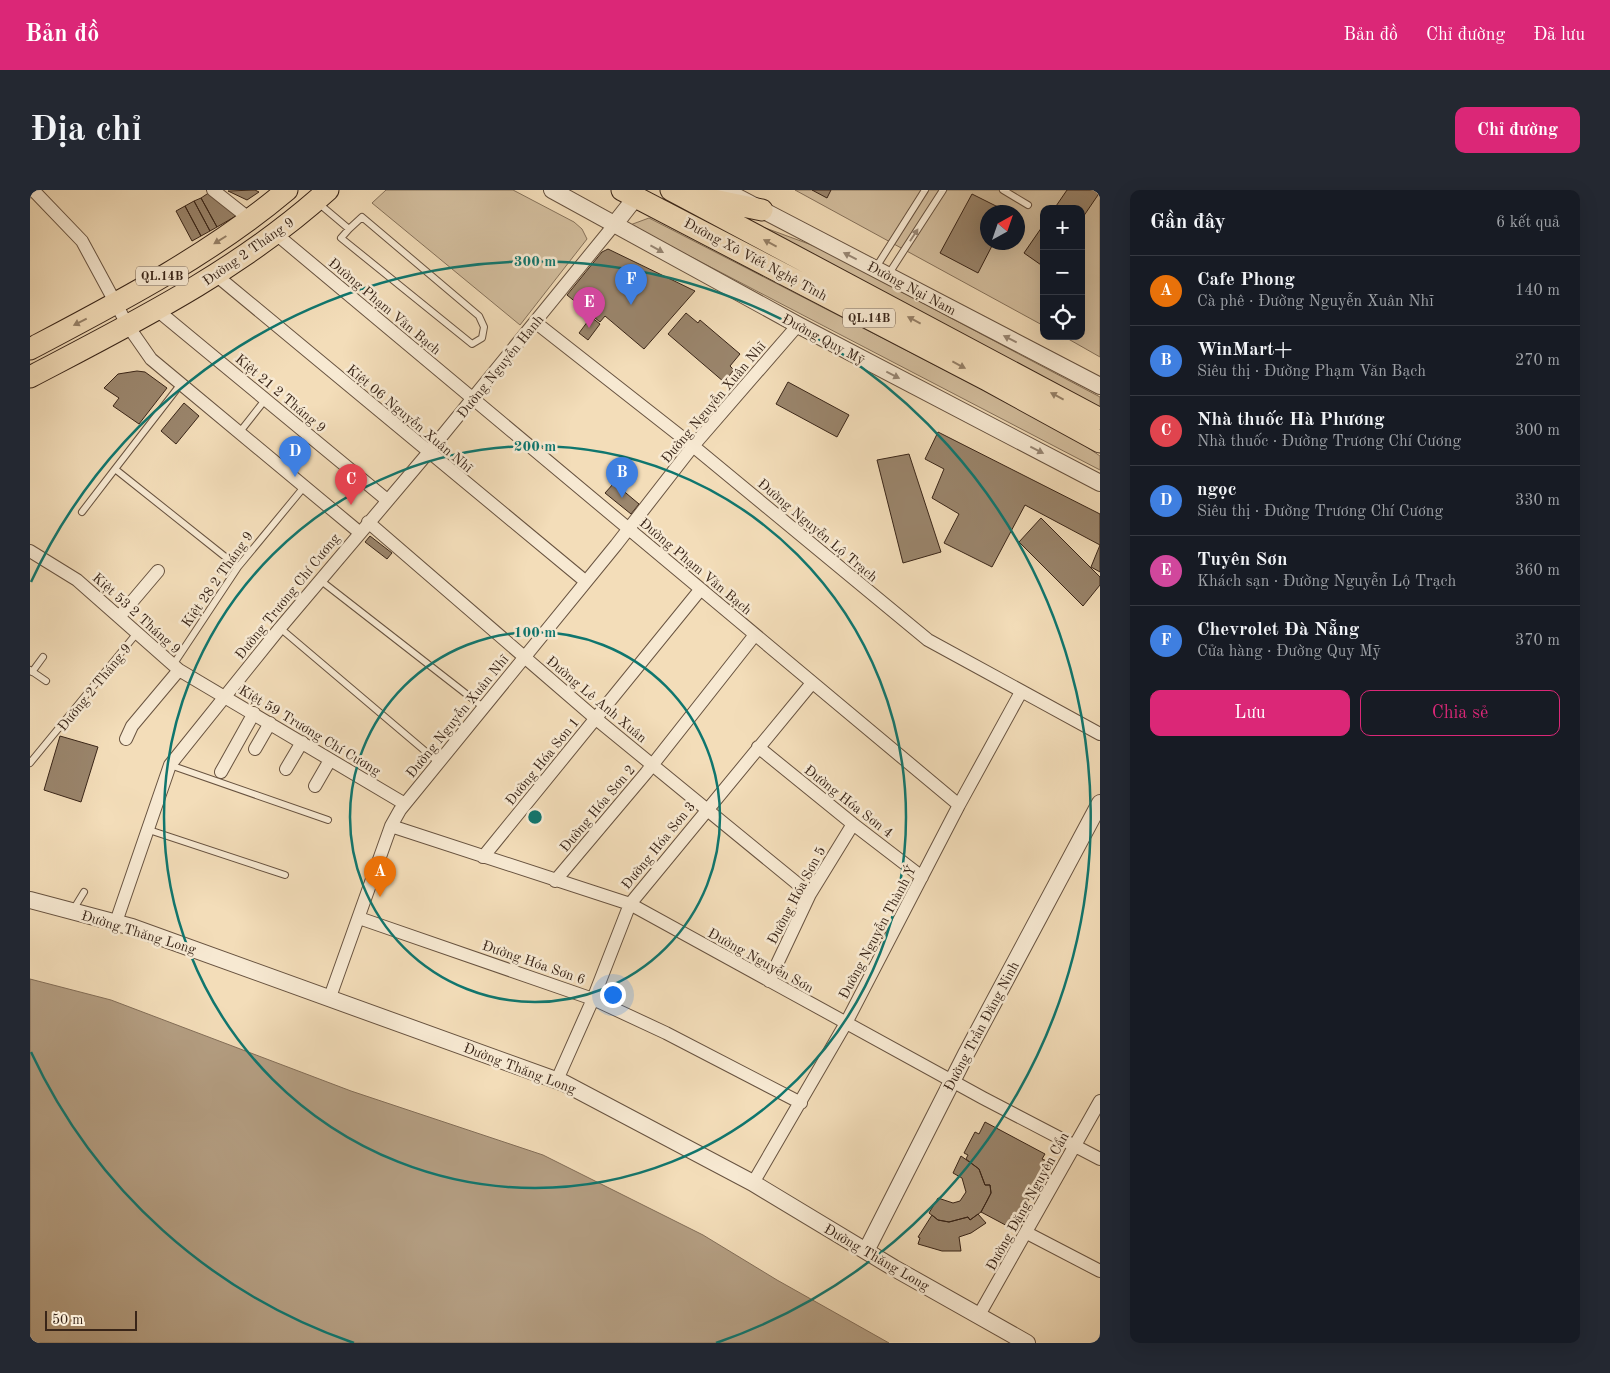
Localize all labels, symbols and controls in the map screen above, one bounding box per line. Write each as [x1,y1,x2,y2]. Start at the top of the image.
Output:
text: Bản đồ [25,23,99,47]
text: Bản đồ [1344,26,1398,44]
text: Chỉ đường [1426,26,1505,44]
text: Đã lưu [1533,26,1585,44]
button: Chỉ đường [1455,107,1580,153]
text: Địa chỉ [30,113,142,148]
north arrow [980,205,1025,250]
map controls [1040,205,1085,340]
button: + [1040,205,1085,250]
text: Gần đây [1150,212,1226,233]
street label: Đường 2 Tháng 9 [200,215,297,289]
street label: Đường Xô Viết Nghệ Tĩnh [682,215,830,304]
text: 6 kết quả [1496,215,1560,231]
one-way arrow [909,228,919,241]
one-way arrow [213,235,226,245]
one-way arrow [763,239,778,247]
one-way arrow [650,244,664,253]
button: − [1040,250,1085,295]
one-way arrow [843,252,858,260]
text: 300 m [514,255,556,270]
street label: Đường Phạm Văn Bạch [325,256,444,358]
street label: Đường Nại Nam [865,260,958,318]
pin: F [615,264,647,305]
road number: QL.14B [136,266,188,285]
text: Cafe Phong [1197,271,1295,290]
text: A [1160,283,1172,299]
text: 140 m [1515,283,1560,299]
pin: E [573,287,605,328]
text: Cà phê · Đường Nguyễn Xuân Nhĩ [1197,294,1434,310]
button: locate [1040,295,1085,340]
road number: QL.14B [843,309,895,328]
street label: Đường Nguyễn Hanh [454,311,547,421]
street label: Đường Quy Mỹ [780,312,868,368]
one-way arrow [907,315,920,324]
one-way arrow [72,318,87,326]
one-way arrow [1003,335,1017,343]
street label: Đường Nguyễn Xuân Nhĩ [658,338,769,466]
text: WinMart+ [1197,341,1292,360]
street label: Kiệt 21 2 Tháng 9 [232,352,328,436]
text: B [1160,353,1172,369]
text: 270 m [1515,353,1560,369]
street label: Kiệt 06 Nguyễn Xuân Nhĩ [344,361,476,475]
one-way arrow [952,361,966,369]
text: Siêu thị · Đường Phạm Văn Bạch [1197,364,1426,380]
one-way arrow [886,371,900,379]
one-way arrow [1050,392,1064,400]
text: Nhà thuốc Hà Phương [1197,411,1385,430]
text: C [1161,423,1171,439]
text: 300 m [1515,423,1560,439]
text: Nhà thuốc · Đường Trương Chí Cương [1197,434,1461,450]
pin: D [279,436,311,477]
text: 200 m [514,440,556,455]
one-way arrow [1030,446,1044,454]
pin: B [606,457,638,498]
pin: C [335,464,367,505]
street label: Đường Nguyễn Lộ Trạch [755,476,881,585]
text: ngọc [1197,481,1237,500]
text: D [1160,493,1172,509]
text: 330 m [1515,493,1560,509]
text: Siêu thị · Đường Trương Chí Cương [1197,504,1443,520]
street label: Đường Phạm Văn Bạch [636,516,755,618]
street label: Kiệt 28 2 Tháng 9 [180,529,256,630]
street label: Đường Trương Chí Cương [233,531,343,662]
text: Tuyên Sơn [1197,551,1287,570]
text: E [1160,563,1172,579]
text: 360 m [1515,563,1560,579]
street label: Kiệt 53 2 Tháng 9 [89,571,183,657]
text: Khách sạn · Đường Nguyễn Lộ Trạch [1197,574,1456,590]
text: Chevrolet Đà Nẵng [1197,621,1359,640]
text: 100 m [514,626,556,641]
text: F [1161,633,1171,649]
text: 370 m [1515,633,1560,649]
street label: Đường 2 Tháng 9 [55,641,134,734]
text: Cửa hàng · Đường Quy Mỹ [1197,644,1381,660]
street label: Đường Nguyễn Xuân Nhĩ [403,652,512,781]
street label: Đường Lê Anh Xuân [544,654,650,746]
street label: Kiệt 59 Trương Chí Cương [236,683,383,779]
button: Lưu [1150,690,1350,736]
button: Chia sẻ [1360,690,1560,736]
street label: Đường Hóa Sơn 1 [503,715,582,808]
street label: Đường Hóa Sơn 2 [558,763,638,855]
street label: Đường Hóa Sơn 4 [801,763,895,841]
street label: Đường Hóa Sơn 3 [619,799,698,892]
centre of rings [526,808,544,826]
street label: Đường Hóa Sơn 5 [765,844,828,947]
pin: A [364,856,396,897]
street label: Đường Nguyễn Thành Ý [834,862,919,1002]
street label: Đường Thăng Long [80,909,198,957]
street label: Đường Nguyễn Sơn [705,925,817,996]
street label: Đường Hóa Sơn 6 [480,939,587,987]
street label: Đường Trần Đăng Ninh [940,958,1022,1094]
your location [600,982,626,1008]
street label: Đường Thăng Long [461,1041,578,1097]
street label: Đường Đặng Nguyên Cẩn [982,1129,1072,1273]
street label: Đường Thăng Long [821,1222,932,1294]
scale bar [45,1308,138,1331]
text: 50 m [52,1313,83,1327]

